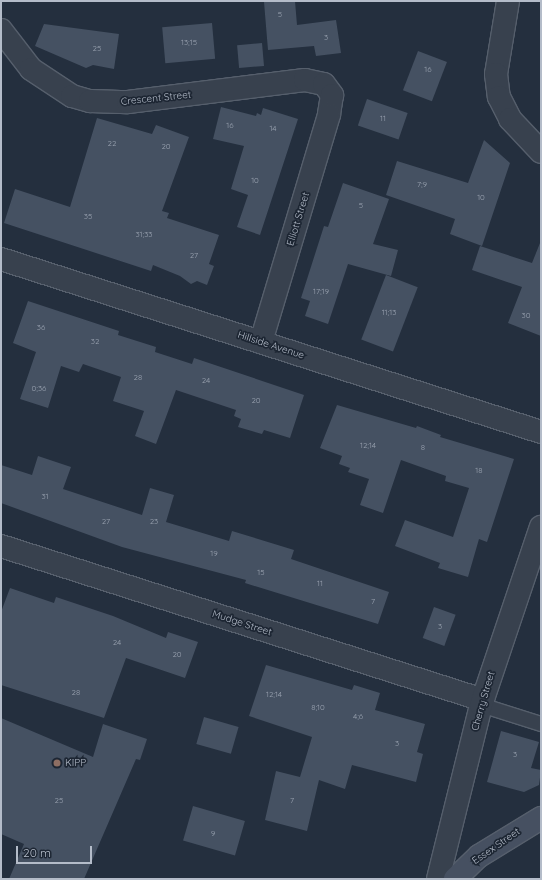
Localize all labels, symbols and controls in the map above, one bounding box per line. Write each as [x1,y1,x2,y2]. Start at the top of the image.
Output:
house number: 5 [278,10,282,20]
house number: 3 [324,33,328,43]
house number: 13;15 [181,38,197,48]
house number: 25 [93,44,101,54]
house number: 16 [424,65,432,75]
street label: Crescent Street [120,88,192,108]
house number: 11 [380,114,386,124]
house number: 16 [226,121,234,131]
house number: 14 [269,124,277,134]
house number: 22 [108,139,116,149]
house number: 20 [161,142,171,152]
house number: 10 [251,176,259,186]
house number: 7;9 [417,180,427,190]
street label: Elliott Street [284,191,312,247]
house number: 10 [477,193,485,203]
house number: 5 [359,201,363,211]
house number: 35 [84,212,92,222]
house number: 31;33 [135,230,153,240]
house number: 27 [190,251,198,261]
house number: 17;19 [313,287,329,297]
house number: 11;13 [382,308,396,318]
house number: 30 [522,311,530,321]
house number: 36 [37,323,45,333]
street label: Hillside Avenue [236,329,306,361]
house number: 32 [91,337,99,347]
house number: 28 [134,373,142,383]
house number: 24 [202,376,210,386]
house number: 0;36 [32,384,46,394]
house number: 20 [251,396,261,406]
house number: 12;14 [360,441,376,451]
house number: 8 [421,443,425,453]
house number: 18 [475,466,483,476]
house number: 31 [41,492,49,502]
house number: 27 [102,517,110,527]
house number: 23 [150,517,158,527]
house number: 19 [210,549,218,559]
house number: 15 [257,568,265,578]
house number: 11 [317,579,323,589]
house number: 7 [371,597,375,607]
street label: Mudge Street [211,608,273,638]
house number: 3 [438,622,442,632]
house number: 24 [113,638,121,648]
house number: 20 [172,650,182,660]
street label: Cherry Street [469,670,497,732]
house number: 28 [72,688,80,698]
house number: 12;14 [266,690,282,700]
house number: 8;10 [311,703,325,713]
house number: 4;6 [353,712,363,722]
house number: 3 [395,739,399,749]
house number: 3 [513,750,517,760]
place label: KIPP [65,757,86,769]
marker: KIPP [52,758,62,768]
house number: 25 [55,796,63,806]
house number: 7 [290,796,294,806]
street label: Essex Street [470,825,522,867]
house number: 9 [211,829,215,839]
scale bar [18,838,94,864]
text: 20 m [23,845,51,860]

